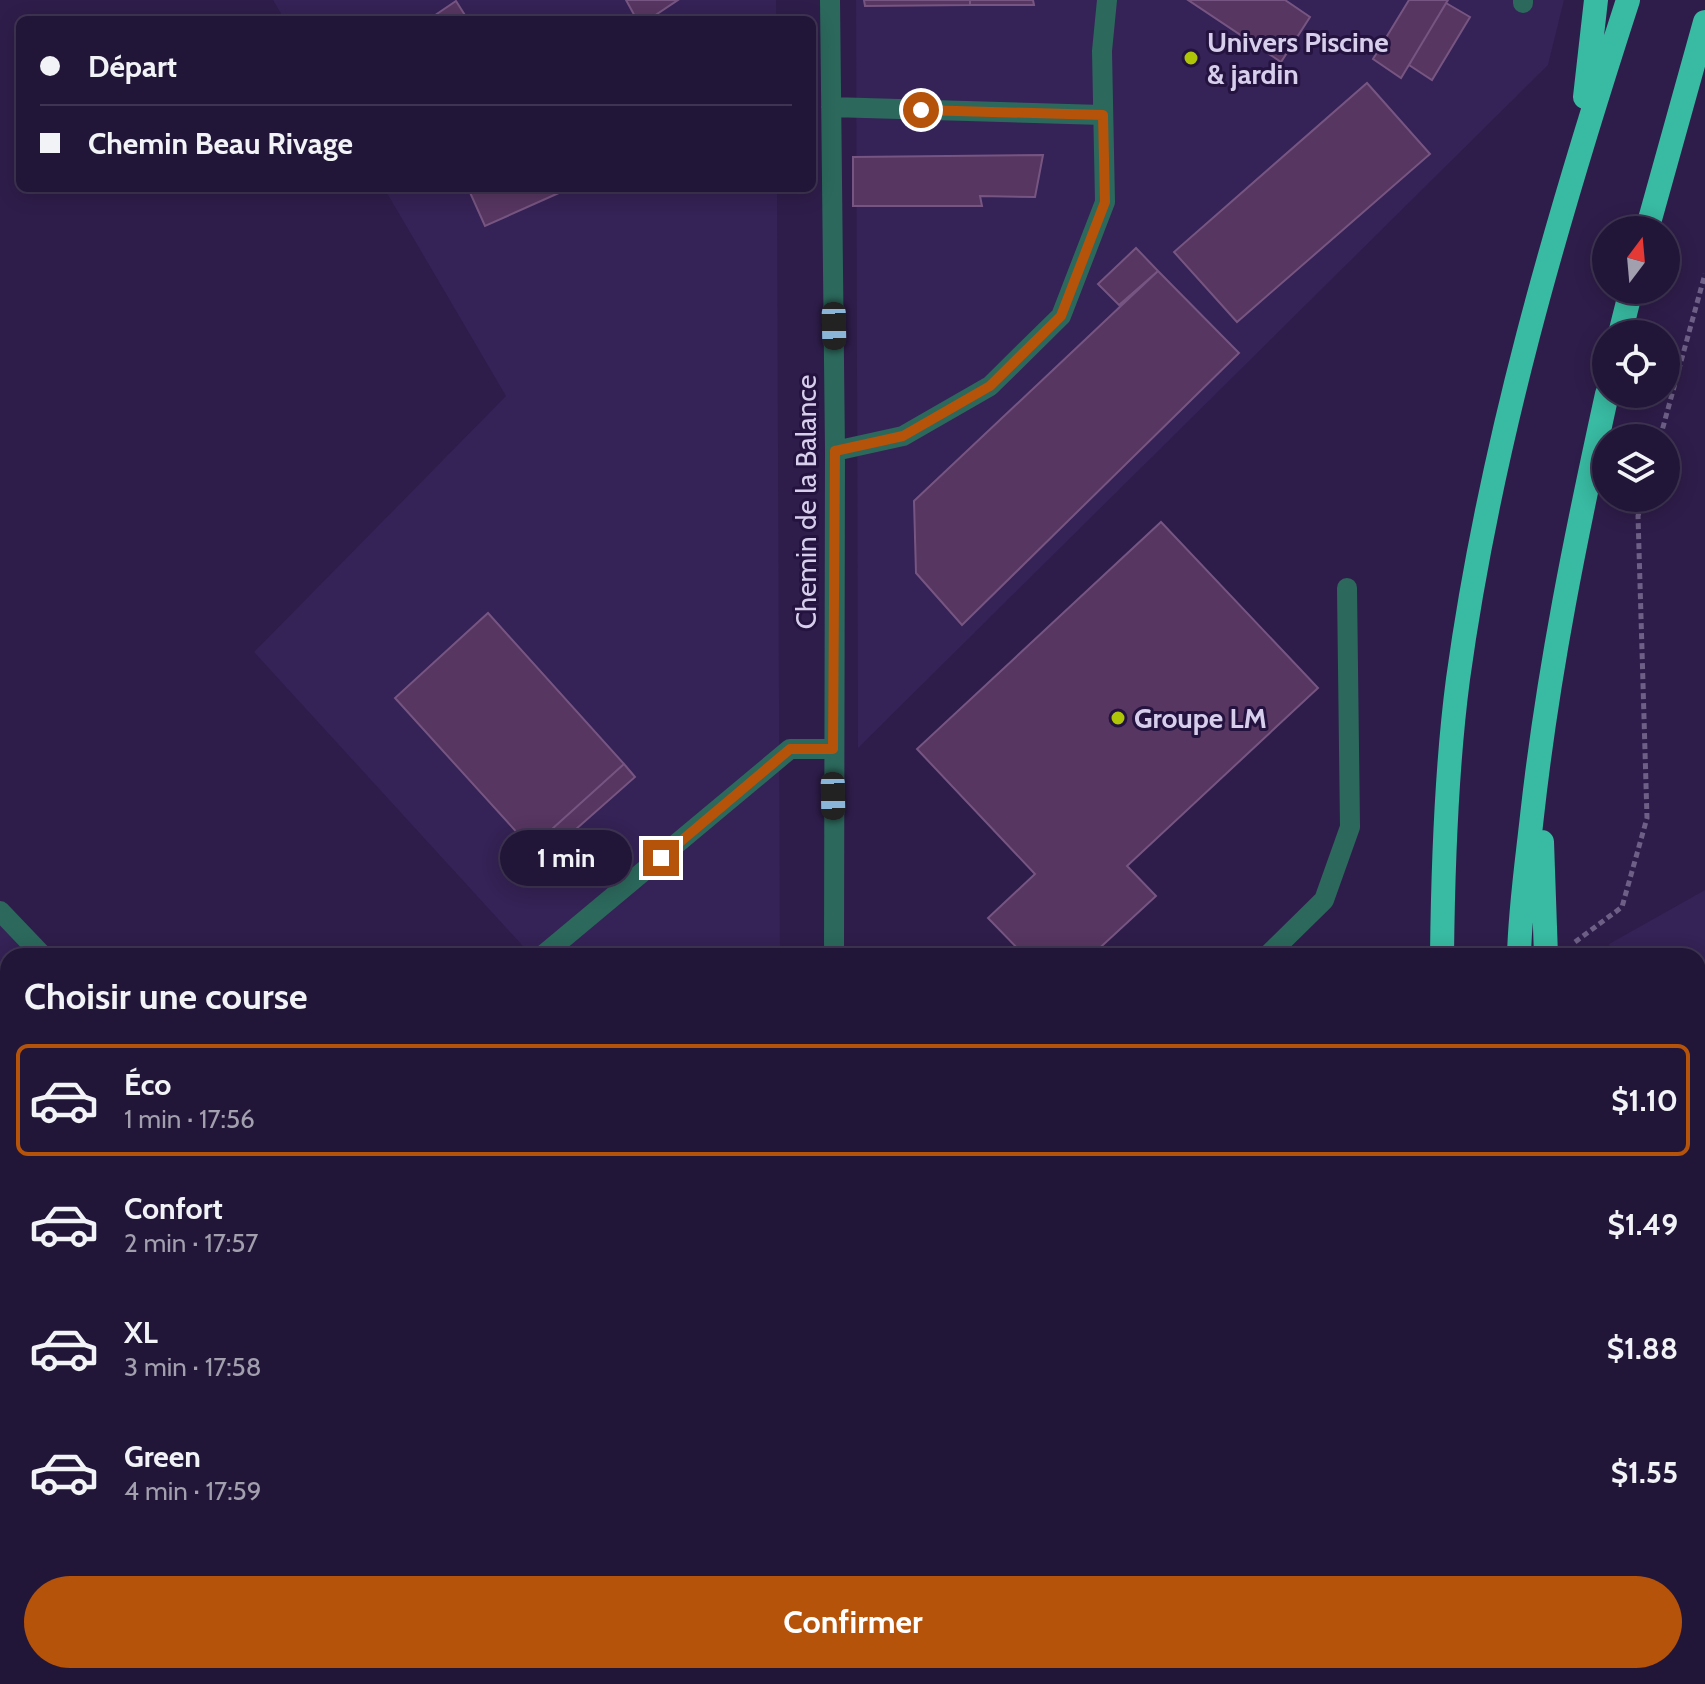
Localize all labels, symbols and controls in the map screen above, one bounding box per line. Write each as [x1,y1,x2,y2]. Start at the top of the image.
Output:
place label: Univers Piscine & jardin [1207,25,1389,91]
text: Départ [88,48,177,85]
marker: Univers Piscine & jardin [1182,49,1200,67]
route start [903,92,939,128]
text: Chemin Beau Rivage [88,125,353,162]
north arrow [1592,216,1680,304]
map controls [1592,216,1680,512]
car [822,302,846,350]
button: locate [1592,320,1680,408]
street label: Chemin de la Balance [789,375,823,629]
button: layers [1592,424,1680,512]
place label: Groupe LM [1134,701,1267,735]
marker: Groupe LM [1109,709,1127,727]
car [821,772,845,820]
callout: 1 min [501,830,633,886]
route end [643,840,679,876]
text: 1 min [537,842,595,874]
text: Choisir une course [24,974,307,1018]
icon: car [28,1064,100,1136]
text: Éco [124,1066,171,1103]
text: $1.10 [1611,1082,1678,1119]
text: 1 min · 17:56 [124,1103,255,1135]
icon: car [28,1188,100,1260]
text: Confort [124,1190,223,1227]
text: $1.49 [1607,1206,1678,1243]
text: 2 min · 17:57 [124,1227,258,1259]
icon: car [28,1312,100,1384]
text: XL [124,1314,158,1351]
text: $1.88 [1607,1330,1678,1367]
text: 3 min · 17:58 [124,1351,261,1383]
icon: car [28,1436,100,1508]
text: Green [124,1438,201,1475]
text: $1.55 [1611,1454,1678,1491]
text: 4 min · 17:59 [124,1475,261,1507]
button: Confirmer [24,1576,1682,1668]

